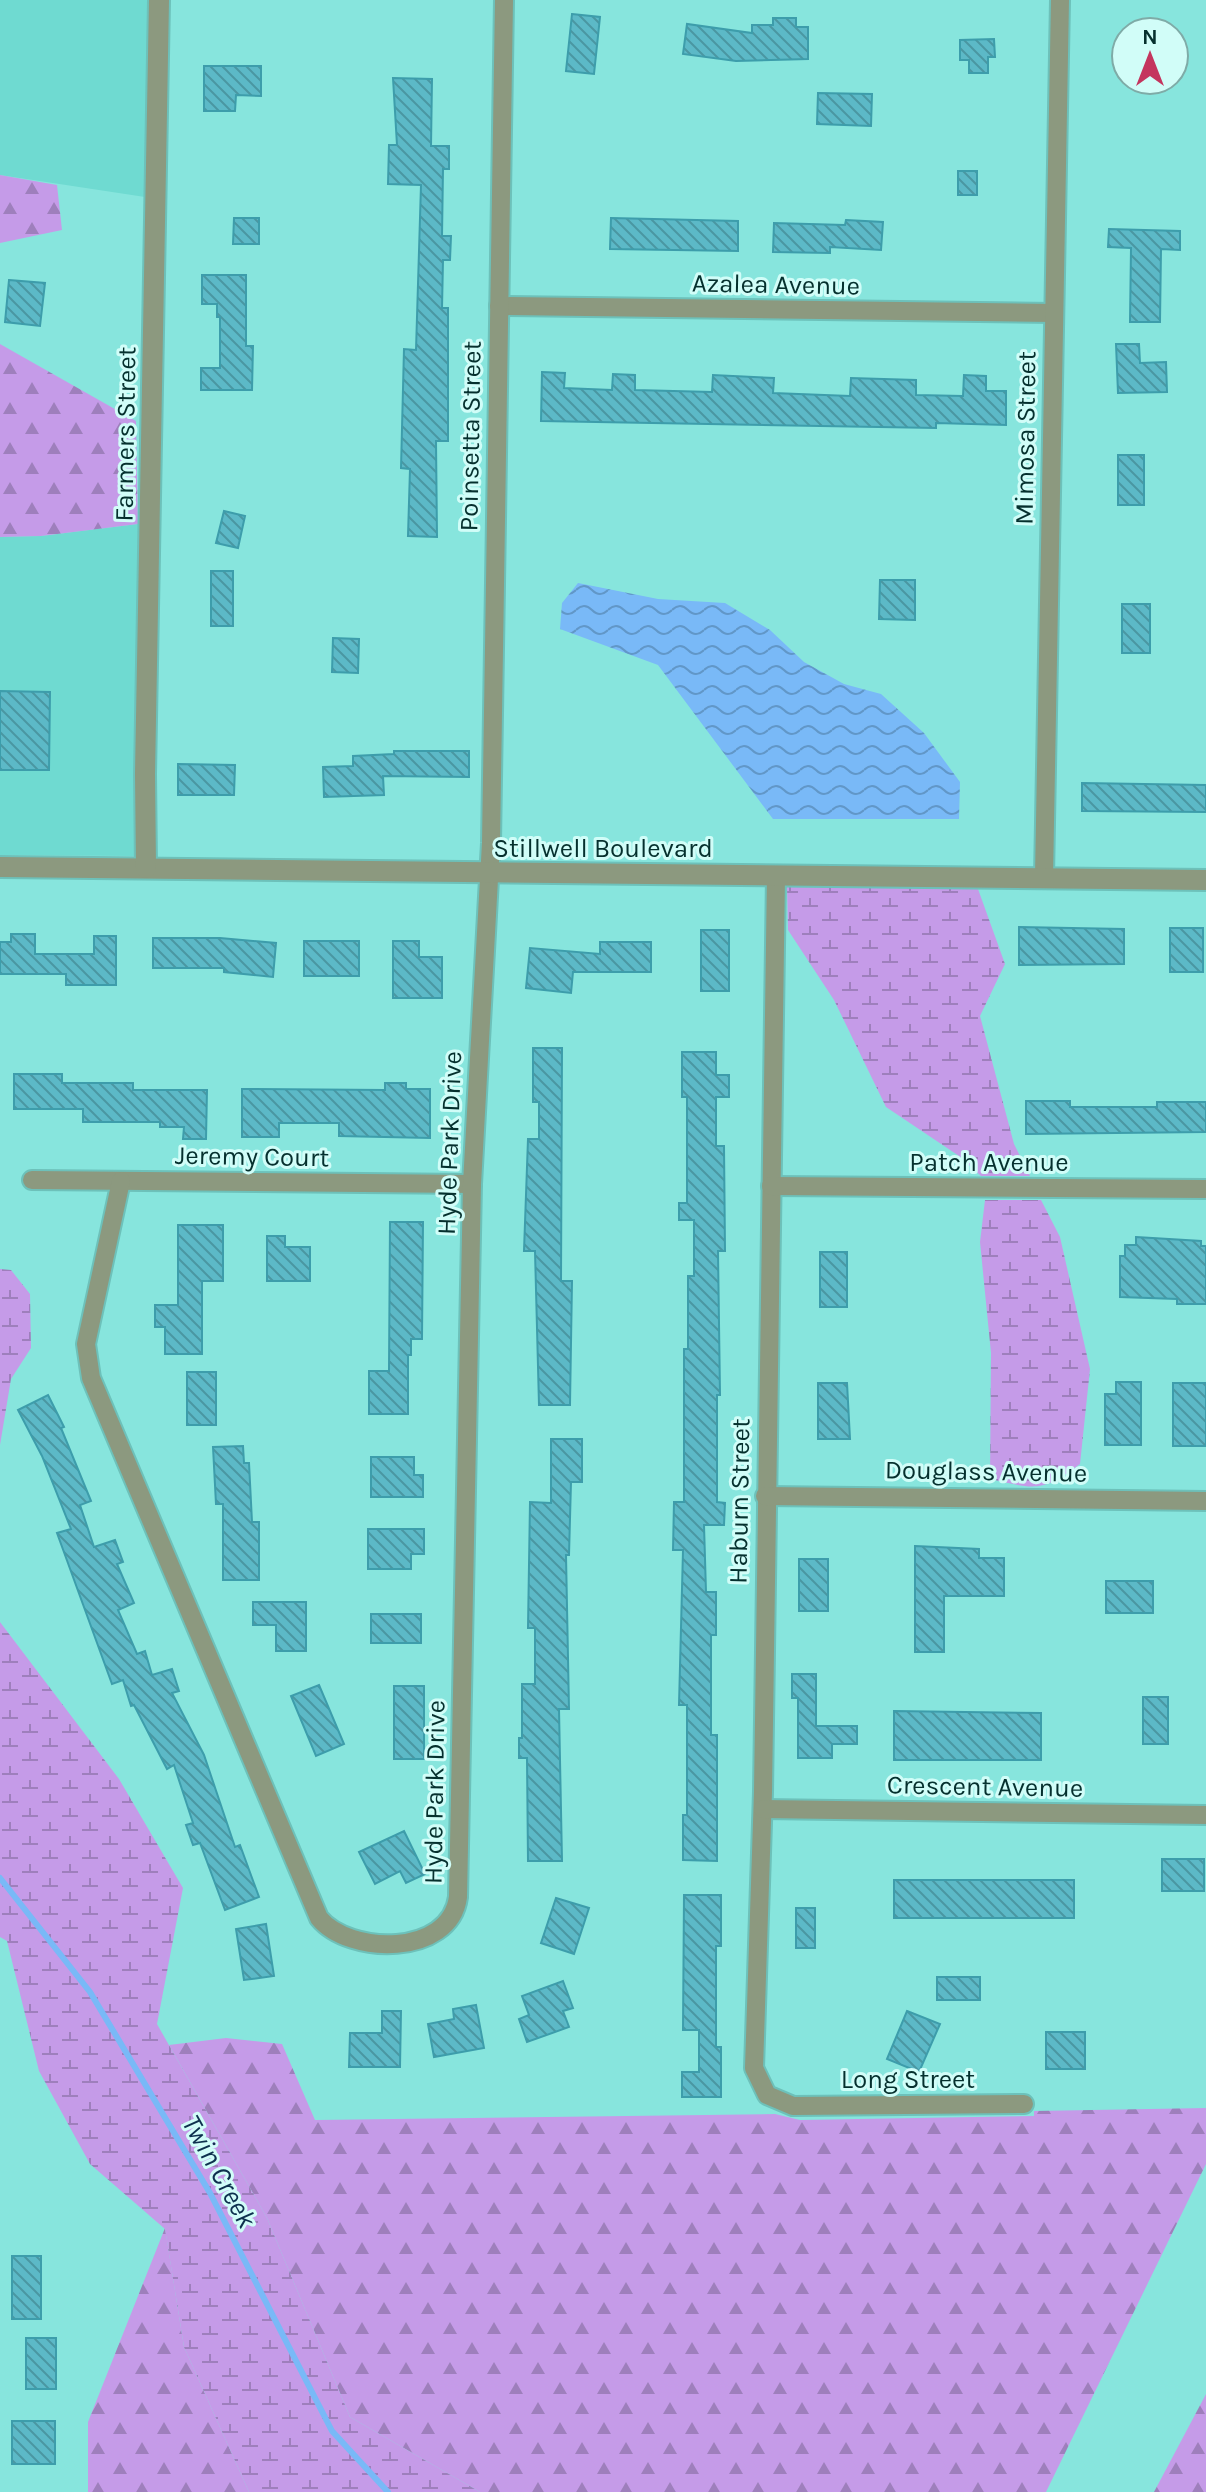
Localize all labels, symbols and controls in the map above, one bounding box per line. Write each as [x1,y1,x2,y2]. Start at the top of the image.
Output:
north arrow [1110,16,1190,96]
text: N [1142,24,1158,50]
street label: Azalea Avenue [692,268,860,301]
street label: Poinsetta Street [453,340,488,531]
street label: Farmers Street [108,346,143,522]
street label: Mimosa Street [1008,351,1043,525]
street label: Stillwell Boulevard [493,833,713,864]
street label: Hyde Park Drive [431,1050,468,1236]
street label: Jeremy Court [175,1140,330,1173]
street label: Patch Avenue [909,1147,1069,1178]
street label: Haburn Street [723,1418,756,1584]
street label: Douglass Avenue [885,1454,1087,1489]
street label: Hyde Park Drive [417,1700,452,1884]
street label: Crescent Avenue [887,1769,1083,1804]
street label: Long Street [841,2064,975,2095]
water label: Twin Creek [175,2109,264,2234]

